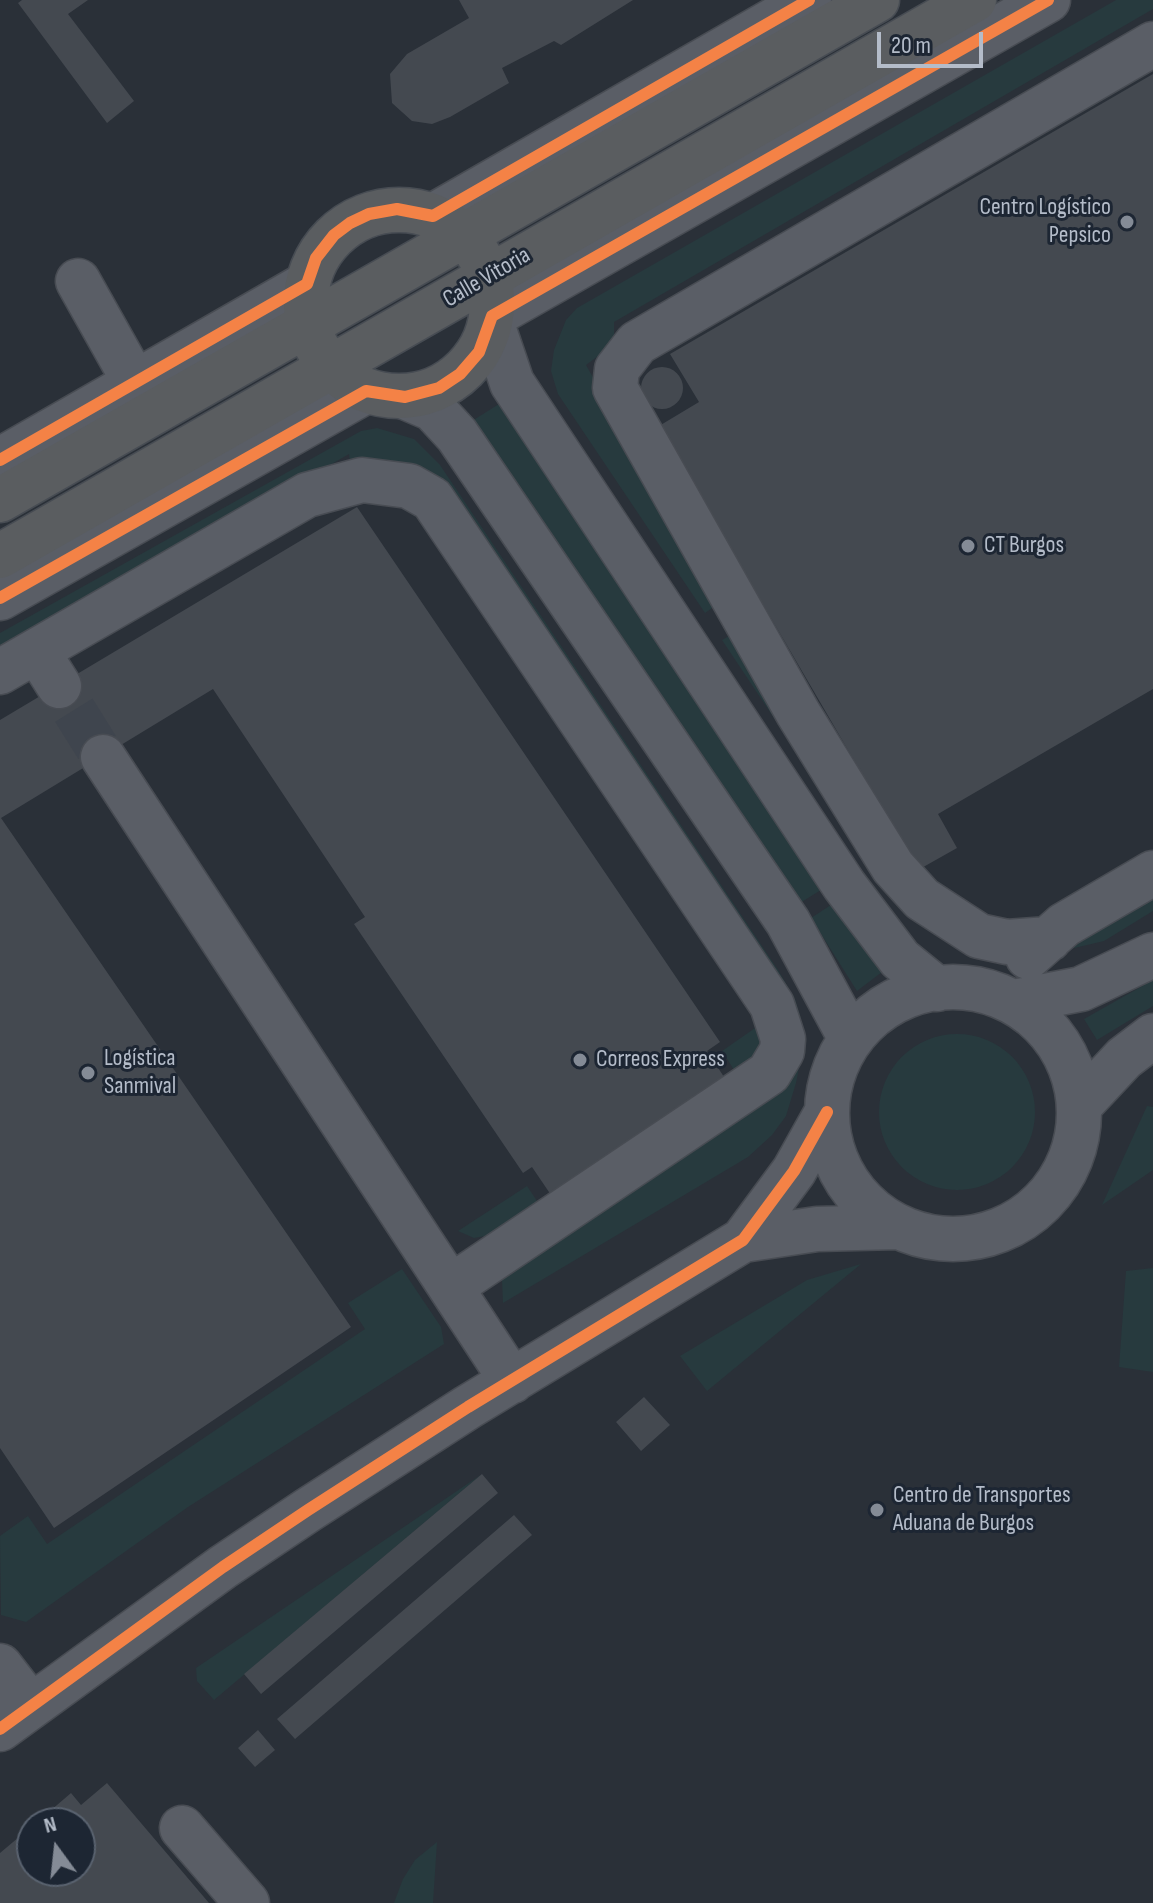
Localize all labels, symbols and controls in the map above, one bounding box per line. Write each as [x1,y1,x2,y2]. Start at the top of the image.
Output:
scale bar [881,16,987,66]
text: 20 m [891,31,931,60]
place label: Centro Logístico Pepsico [979,194,1111,250]
marker: Centro Logístico Pepsico [1118,213,1136,231]
street label: Calle Vitoria [438,242,536,314]
place label: CT Burgos [984,532,1064,560]
marker: CT Burgos [959,537,977,555]
place label: Logística Sanmival [104,1045,176,1101]
place label: Correos Express [596,1046,725,1074]
marker: Correos Express [571,1051,589,1069]
marker: Logística Sanmival [79,1064,97,1082]
place label: Centro de Transportes Aduana de Burgos [893,1482,1071,1538]
marker: Centro de Transportes Aduana de Burgos [868,1501,886,1519]
north arrow [16,1807,96,1887]
text: N [41,1811,59,1840]

